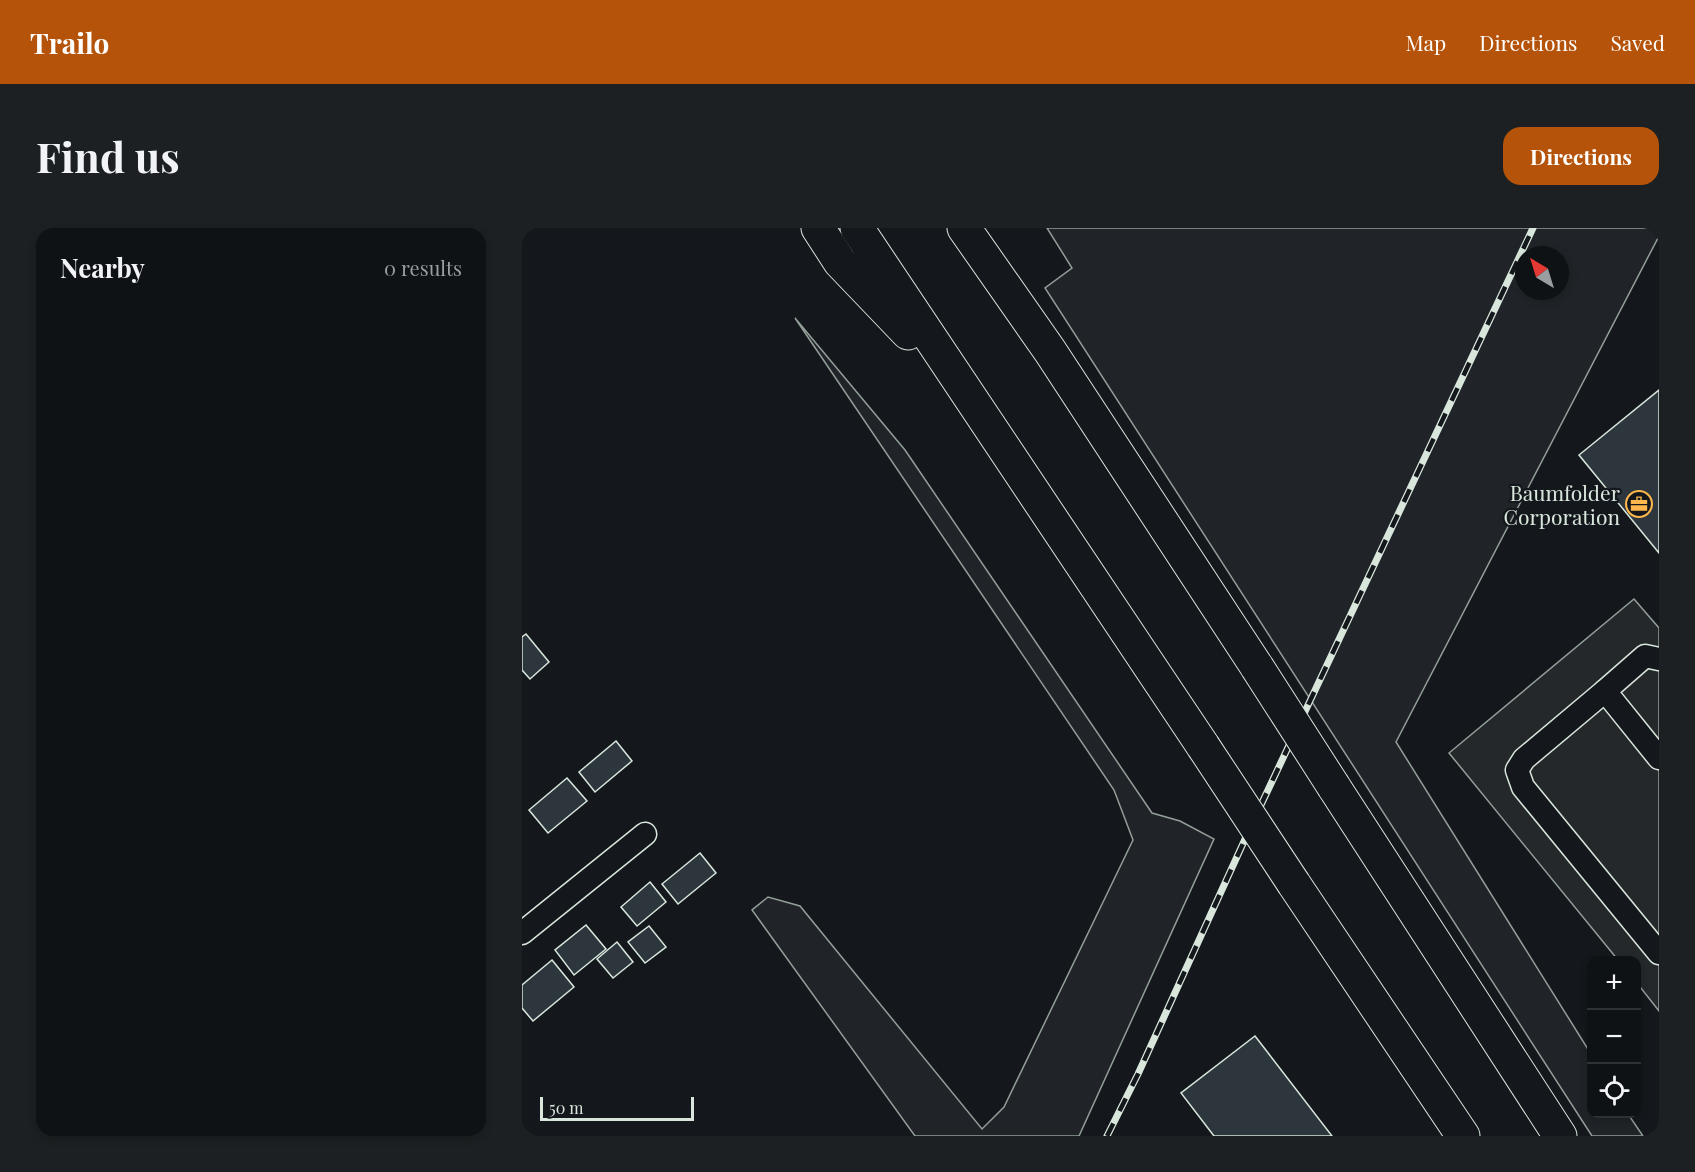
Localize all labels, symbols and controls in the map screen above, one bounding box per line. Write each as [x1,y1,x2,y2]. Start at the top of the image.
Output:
text: Trailo [30,24,109,61]
text: Map [1405,28,1446,56]
text: Directions [1479,28,1577,56]
text: Saved [1610,28,1665,56]
button: Directions [1503,127,1659,185]
text: Find us [36,128,180,184]
north arrow [1515,246,1569,300]
text: Nearby [60,250,145,285]
text: 0 results [384,254,462,281]
place label: Baumfolder Corporation [1504,478,1621,530]
office icon: Baumfolder Corporation [1624,489,1654,519]
map controls [1587,956,1641,1118]
button: + [1587,956,1641,1010]
button: − [1587,1010,1641,1064]
button: locate [1587,1064,1641,1118]
scale bar [540,1094,694,1122]
text: 50 m [549,1097,583,1118]

